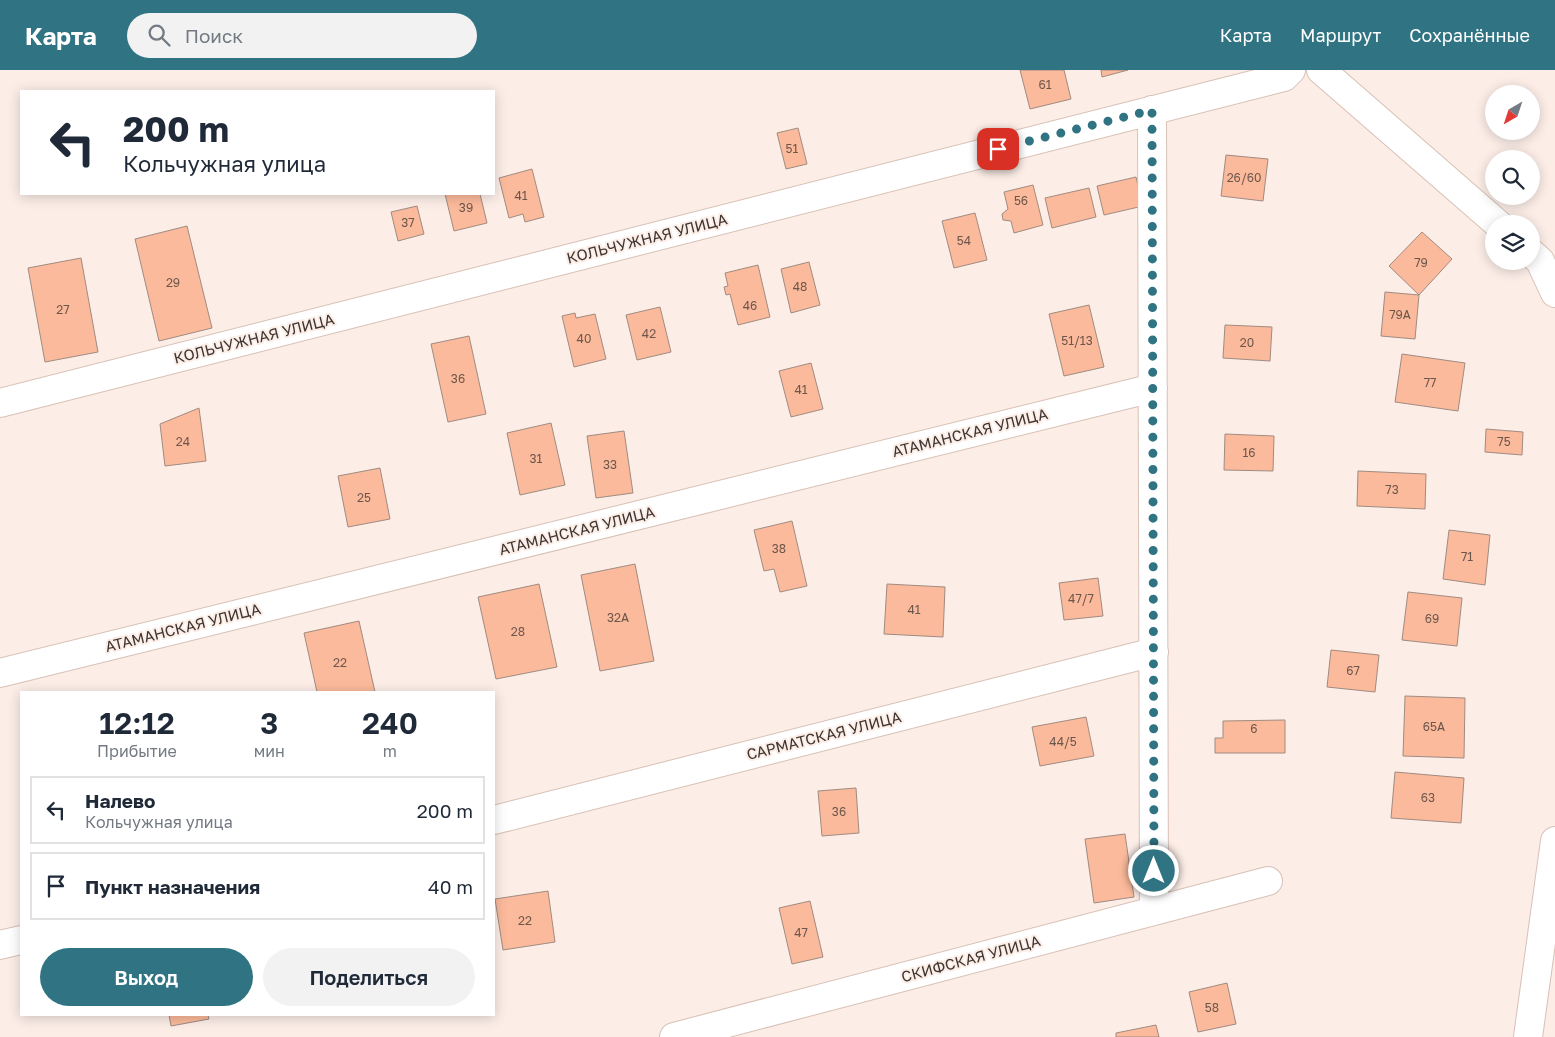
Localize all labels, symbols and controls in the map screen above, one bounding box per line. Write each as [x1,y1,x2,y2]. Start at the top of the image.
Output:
search box [127,13,477,58]
text: Карта [25,21,97,50]
icon: search [145,21,173,49]
text: Поиск [185,24,243,47]
text: Карта [1220,24,1272,46]
text: Маршрут [1300,24,1381,46]
text: Сохранённые [1409,24,1530,46]
house number: 61 [1038,77,1052,92]
north arrow [1485,85,1540,140]
map controls [1485,85,1540,270]
text: 200 m [123,108,229,150]
icon: left [40,110,105,175]
pin [977,128,1019,170]
icon: arrive [984,135,1012,163]
house number: 51 [786,141,799,156]
text: Кольчужная улица [123,150,326,177]
button: search [1485,150,1540,205]
house number: 26/60 [1227,170,1261,185]
house number: 41 [514,188,528,203]
house number: 56 [1014,193,1028,208]
house number: 39 [459,200,473,215]
street label: КОЛЬЧУЖНАЯ УЛИЦА [564,209,729,267]
house number: 37 [401,215,415,230]
button: layers [1485,215,1540,270]
house number: 54 [957,233,971,248]
house number: 79 [1414,255,1428,270]
house number: 29 [166,275,180,290]
house number: 48 [793,279,807,294]
house number: 46 [743,298,757,313]
house number: 27 [56,302,70,317]
house number: 79А [1389,307,1411,322]
street label: КОЛЬЧУЖНАЯ УЛИЦА [171,309,336,367]
house number: 42 [642,326,656,341]
house number: 40 [577,331,591,346]
house number: 51/13 [1061,333,1093,348]
house number: 20 [1240,335,1254,350]
house number: 36 [451,371,465,386]
house number: 77 [1424,375,1436,390]
house number: 41 [794,382,808,397]
street label: АТАМАНСКАЯ УЛИЦА [890,404,1049,460]
house number: 24 [176,434,190,449]
house number: 75 [1497,434,1511,449]
house number: 16 [1242,445,1256,460]
house number: 31 [530,451,543,466]
house number: 33 [603,457,617,472]
house number: 73 [1385,482,1399,497]
house number: 25 [357,490,371,505]
street label: АТАМАНСКАЯ УЛИЦА [497,502,656,558]
house number: 38 [772,541,786,556]
house number: 71 [1461,549,1473,564]
house number: 47/7 [1068,591,1094,606]
street label: АТАМАНСКАЯ УЛИЦА [103,599,262,655]
house number: 41 [907,602,921,617]
house number: 32А [607,610,629,625]
house number: 69 [1425,611,1439,626]
house number: 28 [511,624,525,639]
house number: 22 [333,655,347,670]
house number: 67 [1346,663,1360,678]
text: 12:12 [99,705,175,741]
text: 3 [260,705,278,741]
text: 240 [362,705,418,741]
street label: САРМАТСКАЯ УЛИЦА [745,707,903,763]
house number: 65А [1423,719,1445,734]
house number: 6 [1250,721,1258,736]
house number: 44/5 [1049,734,1077,749]
text: Прибытие [97,741,177,761]
text: мин [254,741,285,761]
text: m [383,741,397,761]
text: Налево [85,789,155,812]
house number: 63 [1421,790,1435,805]
icon: left [42,796,70,824]
text: 200 m [417,799,473,822]
house number: 36 [832,804,846,819]
text: Кольчужная улица [85,812,233,832]
position arrow [1127,844,1179,896]
icon: arrive [42,872,70,900]
text: Пункт назначения [85,875,260,898]
text: 40 m [428,875,473,898]
house number: 22 [518,913,532,928]
house number: 47 [794,925,808,940]
street label: СКИФСКАЯ УЛИЦА [899,931,1042,985]
button: Выход [40,948,253,1006]
button: Поделиться [263,948,475,1006]
house number: 58 [1205,1000,1219,1015]

